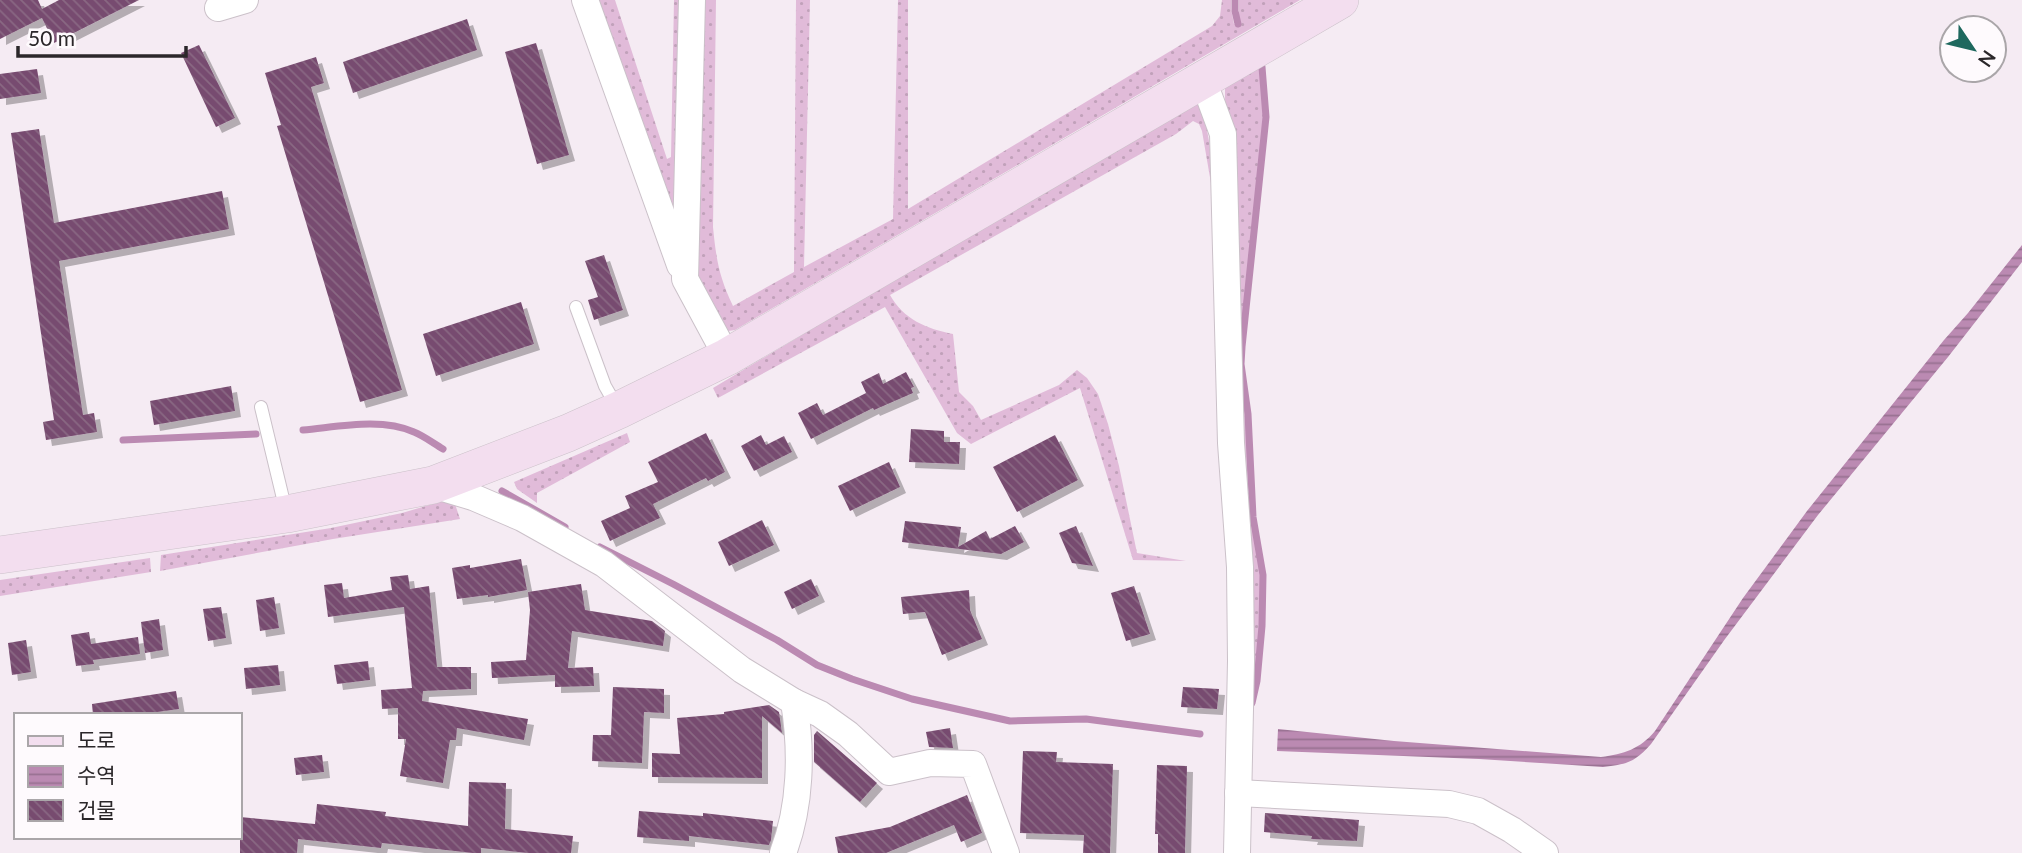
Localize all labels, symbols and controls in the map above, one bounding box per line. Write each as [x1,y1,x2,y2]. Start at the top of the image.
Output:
scale bar [18,14,186,58]
north arrow [1938,14,2008,84]
text: 50 m [28,25,75,50]
text: N [1974,46,2001,72]
legend [14,713,242,839]
text: 도로 [77,727,116,752]
text: 수역 [77,762,116,787]
text: 건물 [77,797,116,822]

